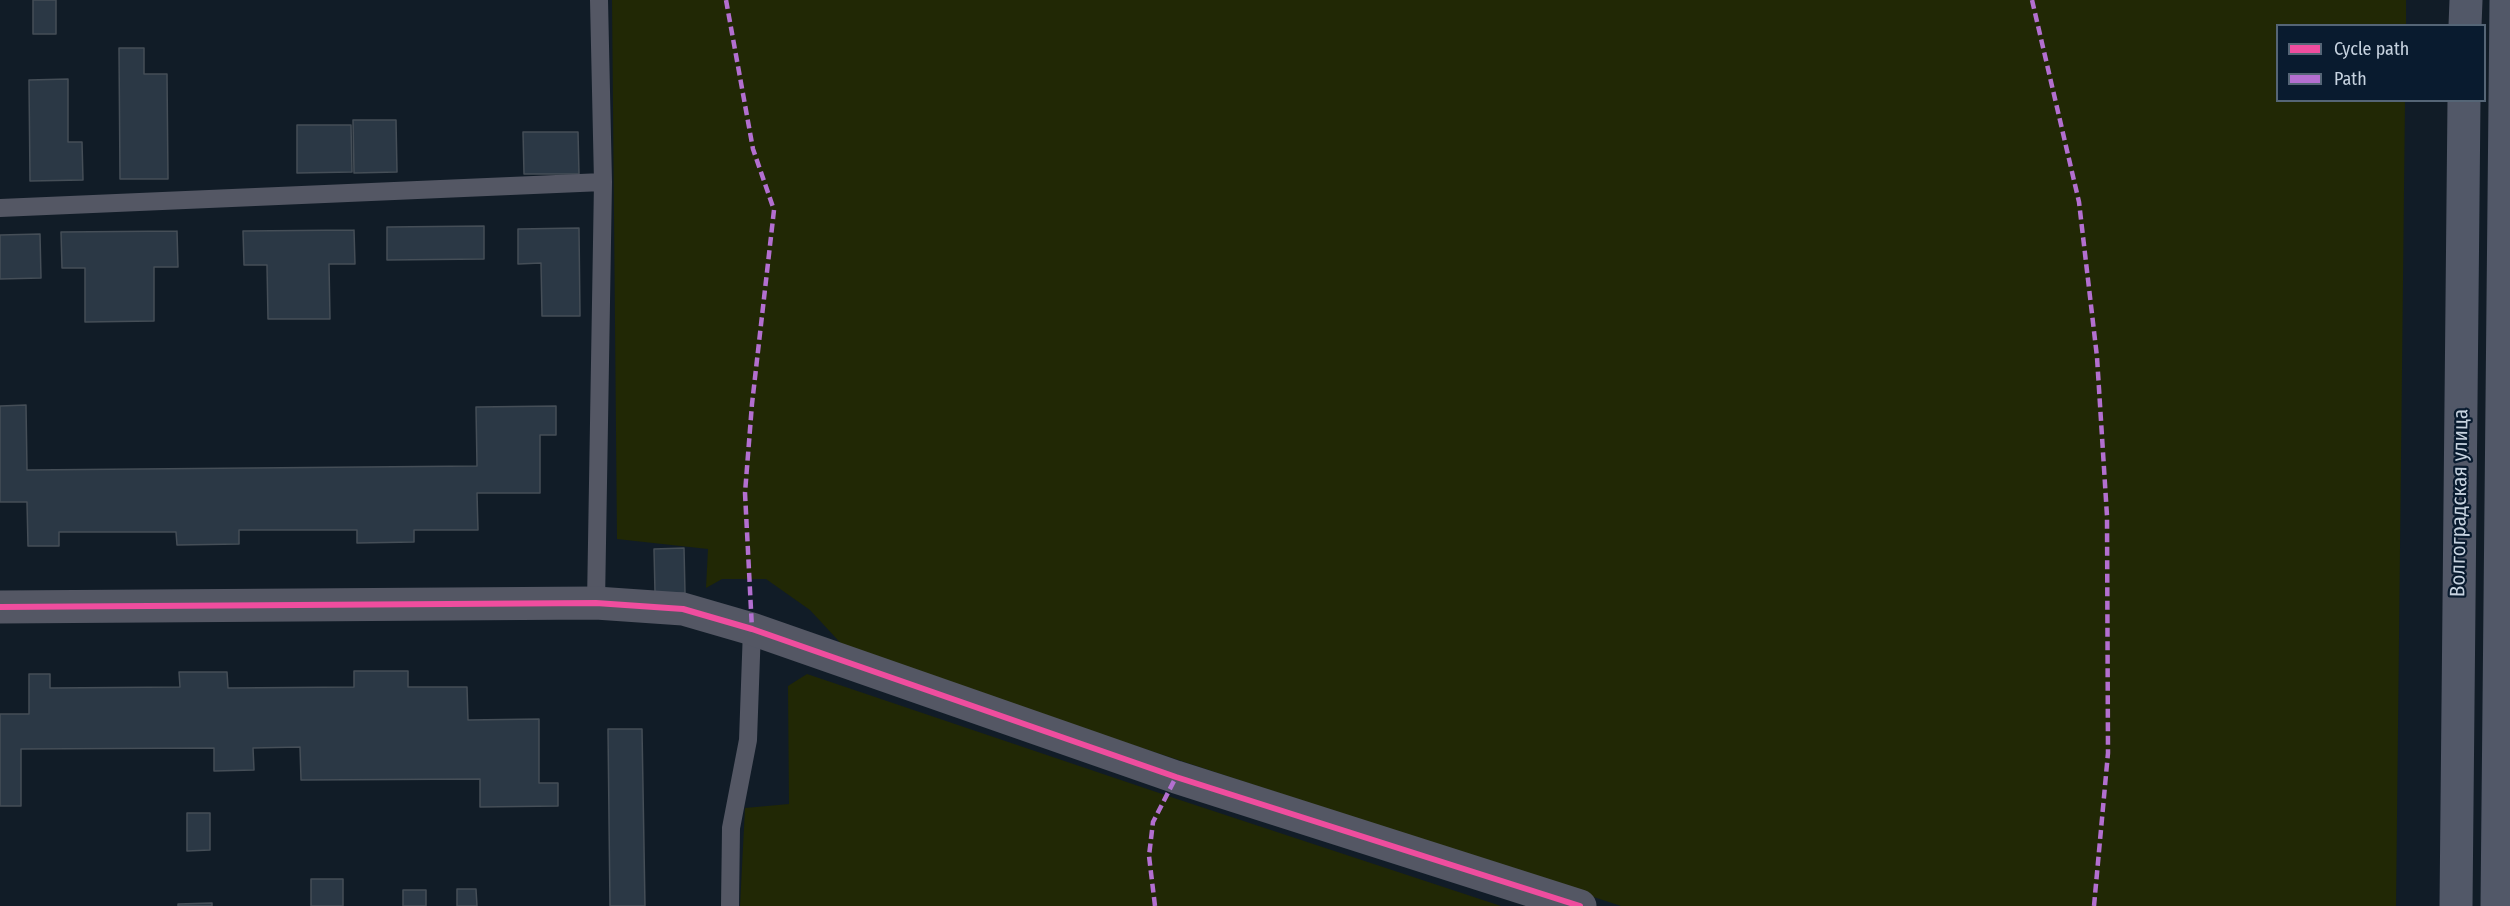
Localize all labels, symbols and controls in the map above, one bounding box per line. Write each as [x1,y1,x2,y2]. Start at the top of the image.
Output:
legend [2276,24,2486,102]
text: Cycle path [2334,38,2409,60]
text: Path [2334,68,2367,90]
street label: Волгоградская улица [2446,409,2474,597]

